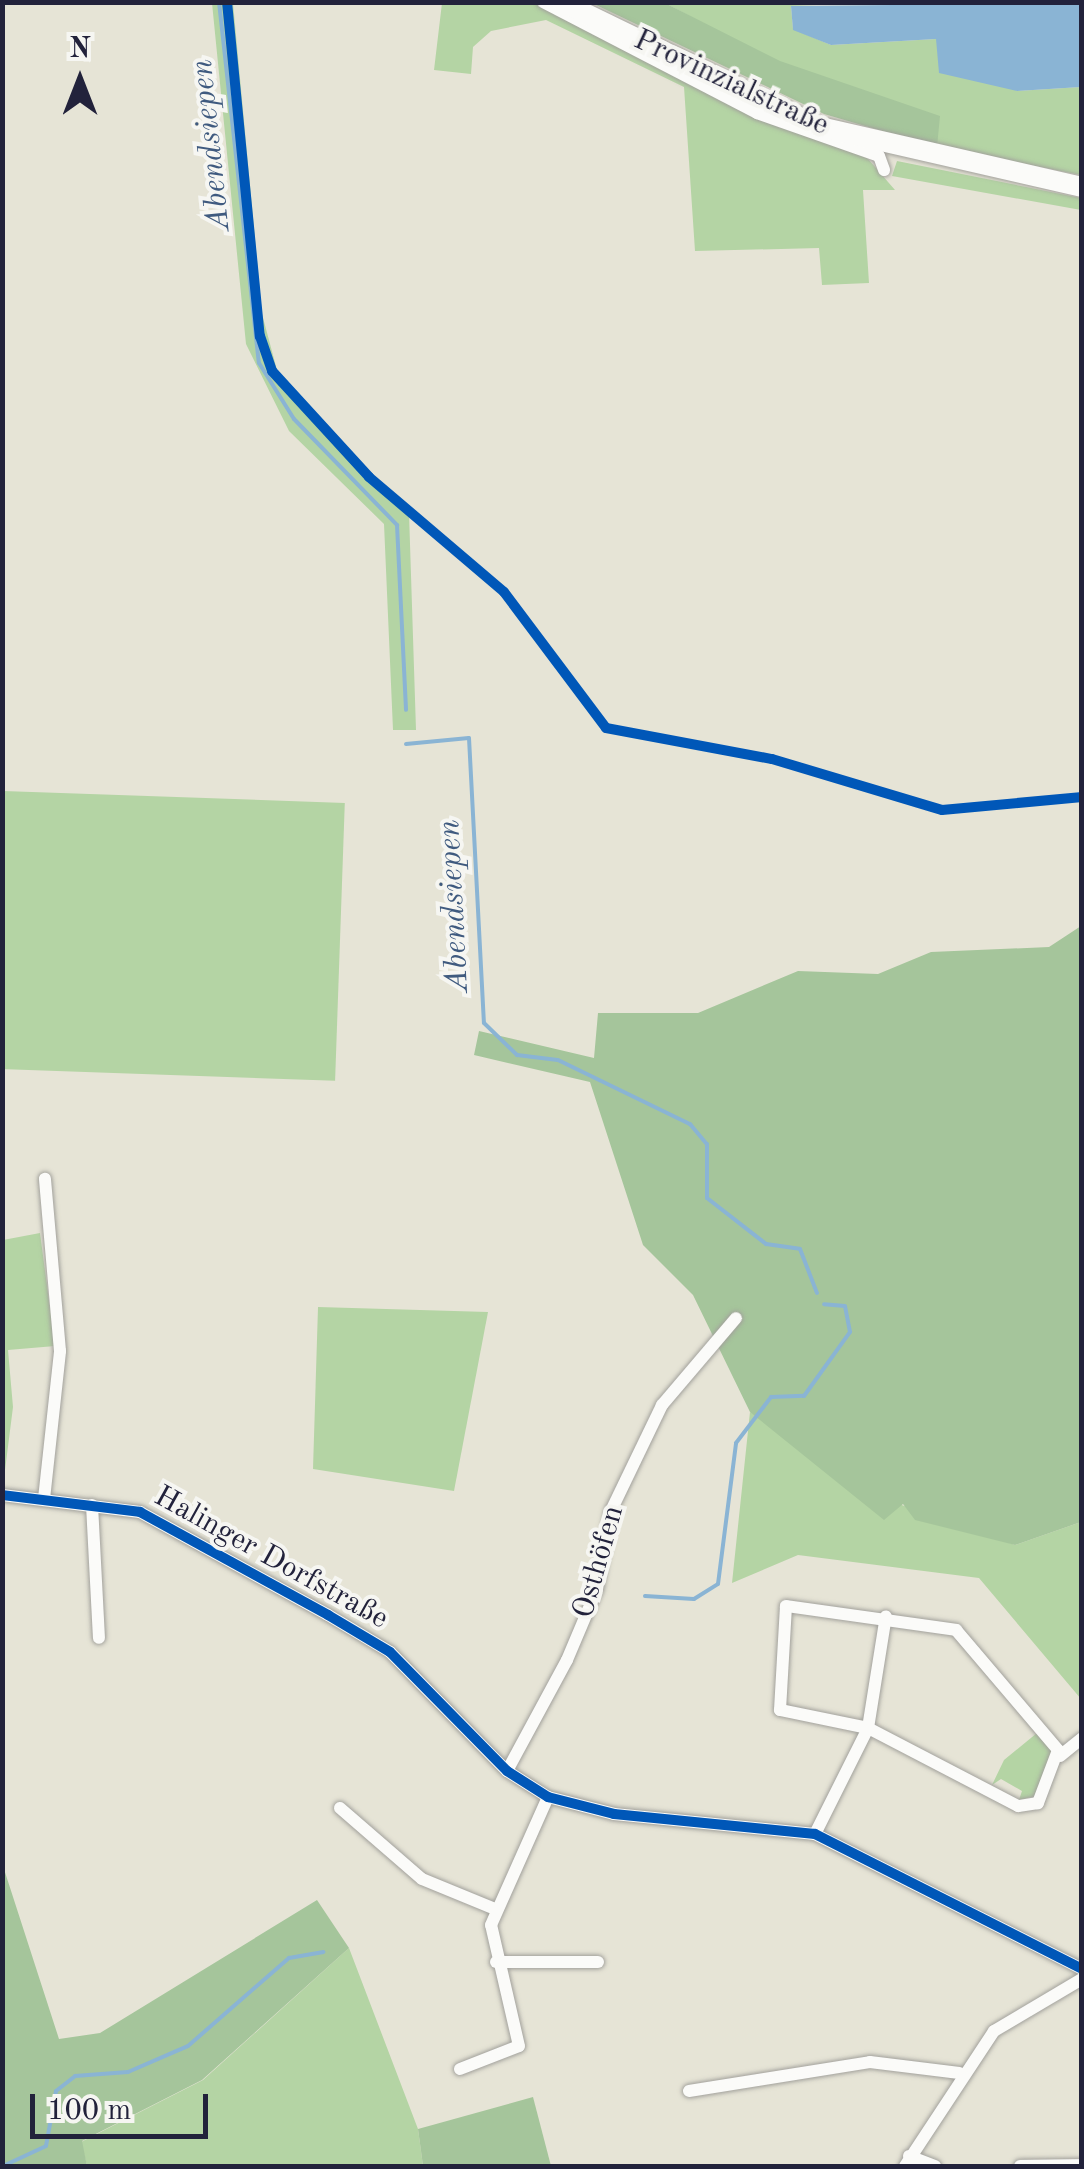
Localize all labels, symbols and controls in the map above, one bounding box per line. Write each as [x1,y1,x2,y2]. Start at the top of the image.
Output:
street label: Provinzialstraße [628,22,834,144]
north arrow [30,30,130,130]
text: N [69,36,91,64]
water label: Abendsiepen [184,57,240,233]
water label: Abendsiepen [431,819,479,993]
street label: Halinger Dorfstraße [148,1479,394,1637]
street label: Osthöfen [566,1501,632,1623]
scale bar [35,2074,212,2136]
text: 100 m [47,2096,131,2126]

